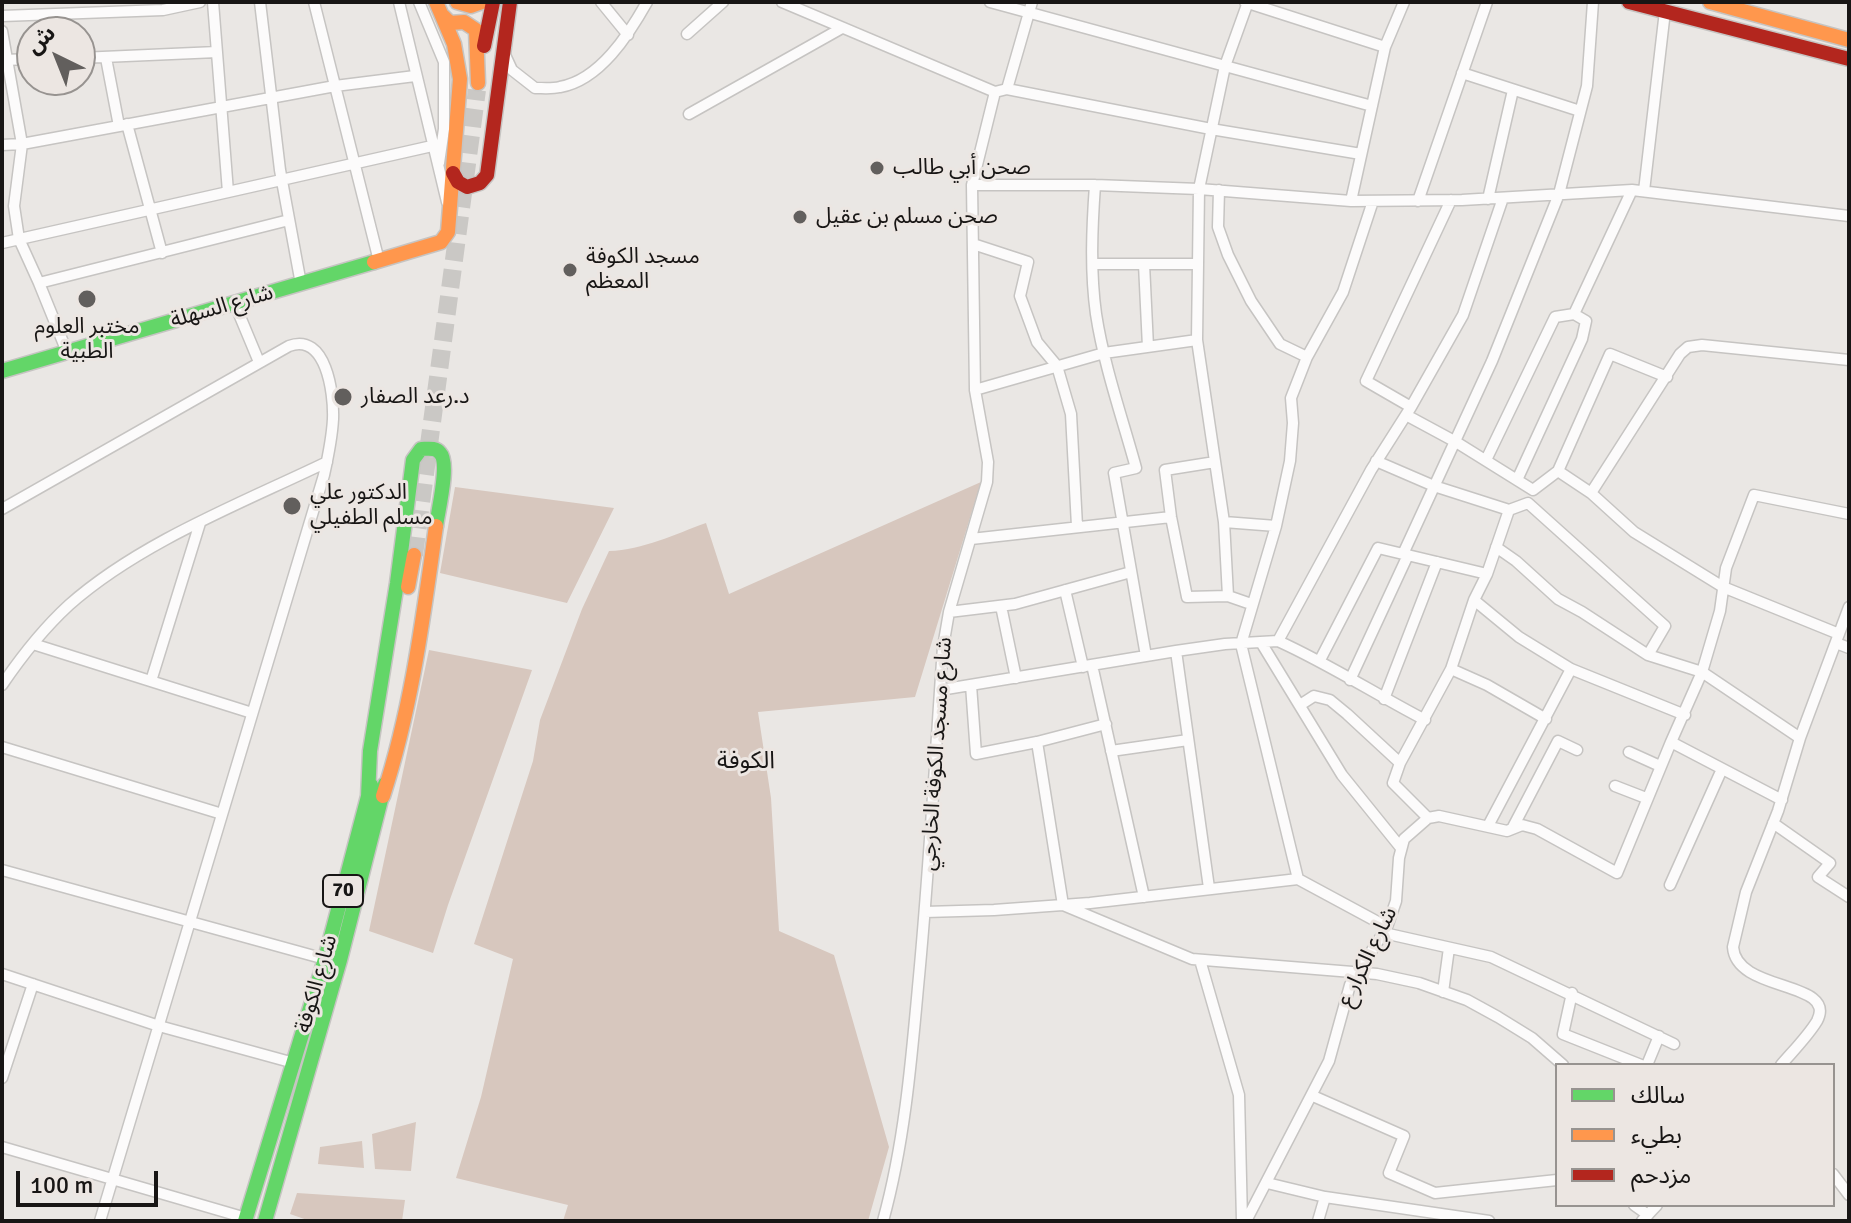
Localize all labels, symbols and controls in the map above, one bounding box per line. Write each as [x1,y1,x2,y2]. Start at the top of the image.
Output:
north arrow [16,16,96,96]
text: ش [20,19,61,60]
place label: صحن أبي طالب [893,155,1031,181]
marker: صحن أبي طالب [868,159,886,177]
place label: صحن مسلم بن عقيل [816,204,998,230]
marker: صحن مسلم بن عقيل [791,208,809,226]
place label: مسجد الكوفة المعظم [586,244,700,296]
marker: مسجد الكوفة المعظم [561,261,579,279]
street label: شارع السهلة [168,280,276,334]
marker: مختبر العلوم الطبية [76,288,98,310]
place label: مختبر العلوم الطبية [35,314,139,366]
place label: د.رعد الصفار [361,384,470,410]
marker: د.رعد الصفار [332,386,354,408]
place label: الدكتور علي مسلم الطفيلي [310,480,433,532]
marker: الدكتور علي مسلم الطفيلي [281,495,303,517]
street label: شارع مسجد الكوفة الخارجي [916,636,958,872]
district label: الكوفة [717,748,775,776]
road number: 70 [323,875,363,907]
street label: شارع الكرار ع [1333,903,1403,1011]
street label: شارع الكوفة [290,932,344,1036]
legend [1555,1063,1835,1207]
text: سالك [1631,1080,1685,1110]
text: بطيء [1631,1120,1682,1150]
scale bar [20,1155,162,1205]
text: مزدحم [1631,1160,1691,1190]
text: 100 m [30,1170,93,1200]

